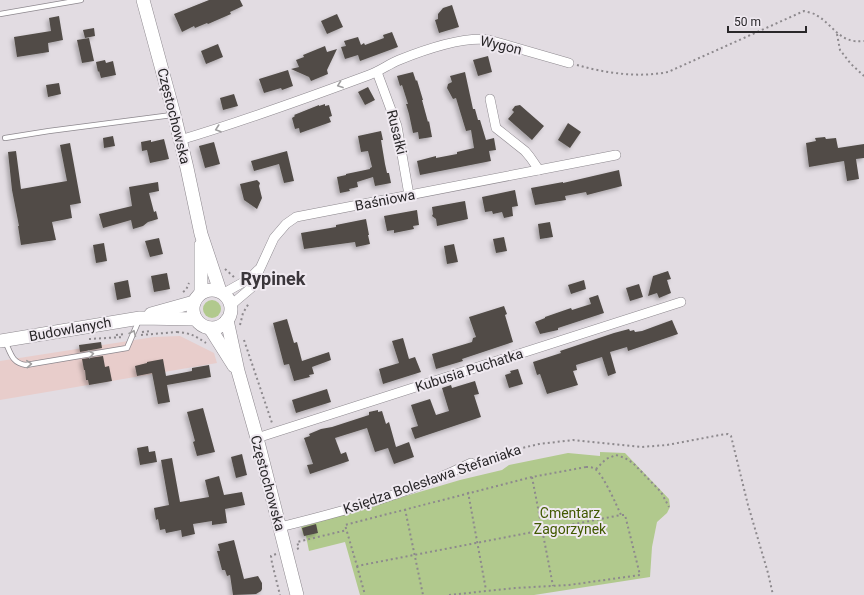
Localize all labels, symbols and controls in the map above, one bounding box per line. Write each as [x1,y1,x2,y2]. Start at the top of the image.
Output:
scale bar [728,8,806,34]
text: 50 m [734,15,761,29]
street label: Wygon [478,32,524,58]
street label: Częstochowska [154,66,194,166]
one-way arrow [337,81,344,89]
street label: Rusałki [384,108,410,156]
one-way arrow [214,124,221,132]
street label: Baśniowa [354,186,416,214]
district label: Rypinek [241,268,306,289]
street label: Budowlanych [28,314,112,344]
one-way arrow [128,329,136,337]
street label: Kubusia Puchatka [413,345,525,395]
one-way arrow [88,350,94,359]
one-way arrow [26,359,32,368]
street label: Częstochowska [248,433,288,533]
street label: Księdza Bolesława Stefaniaka [341,441,523,517]
park label: Cmentarz Zagorzynek [534,505,607,537]

